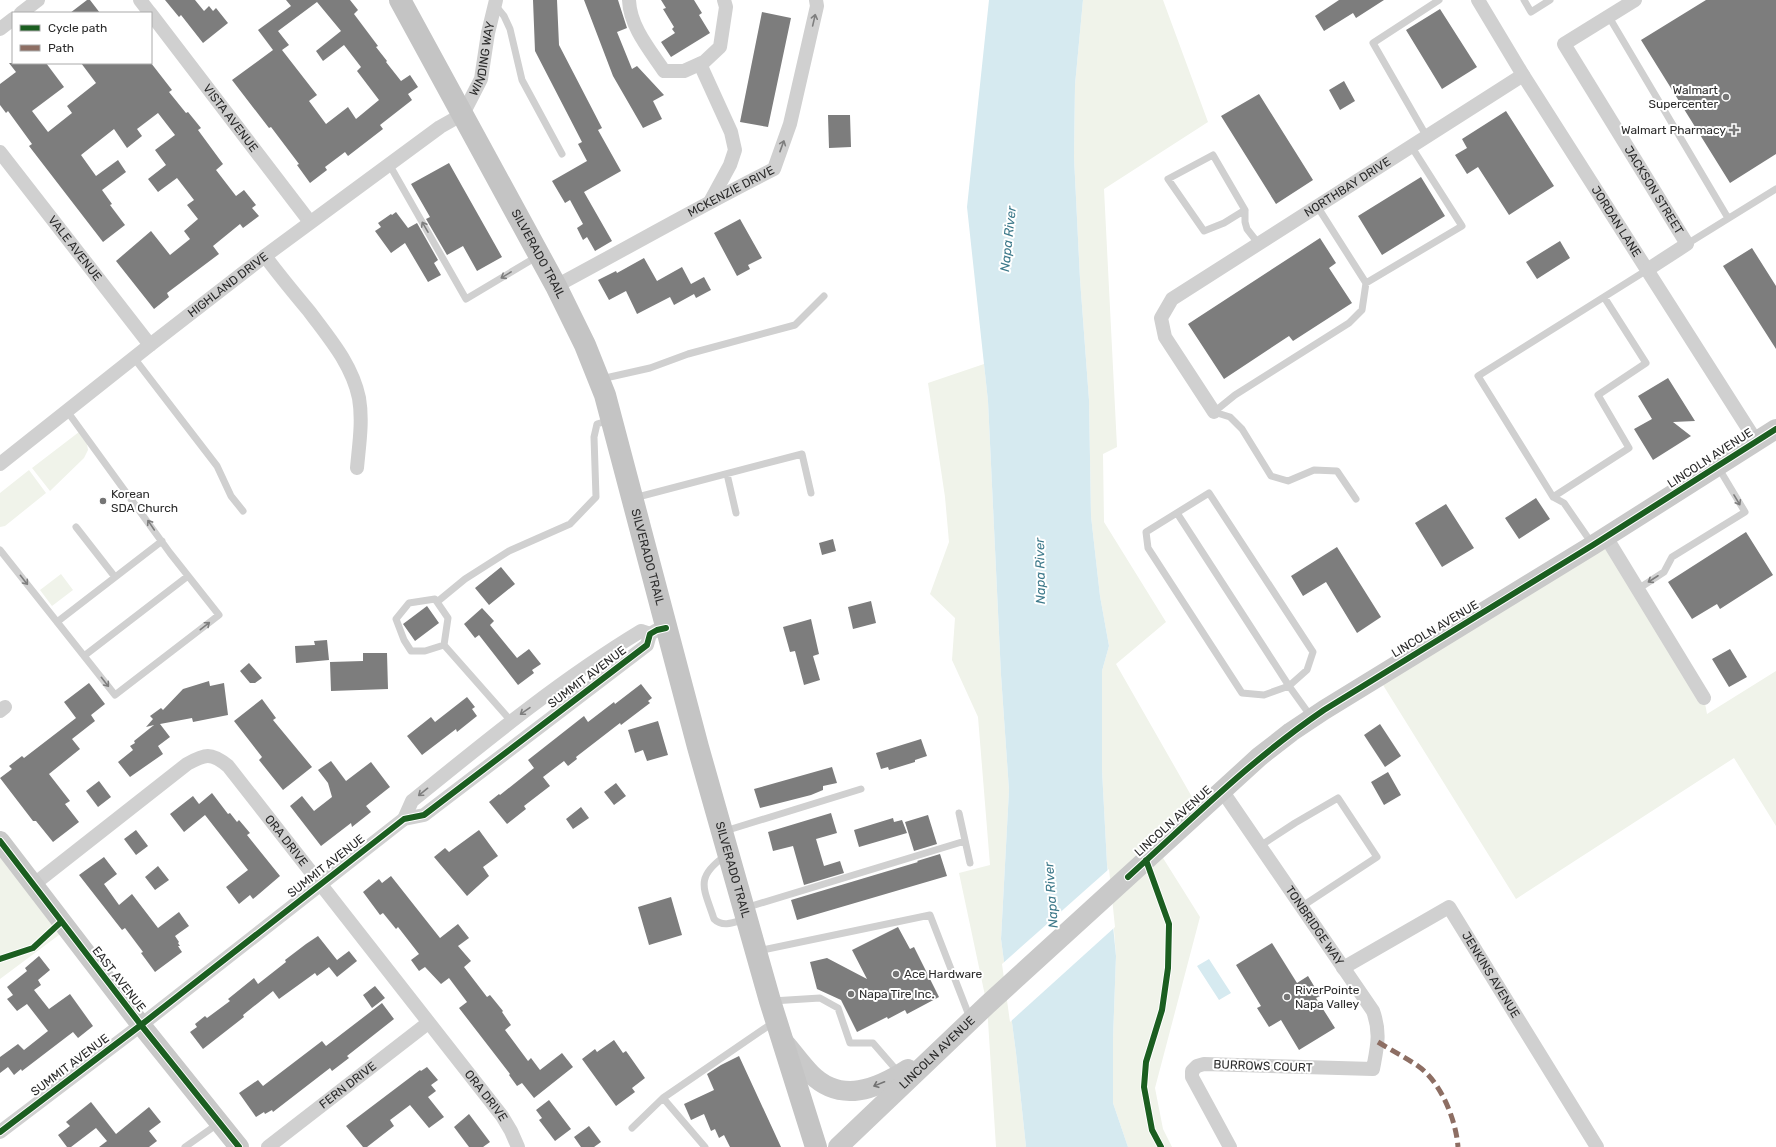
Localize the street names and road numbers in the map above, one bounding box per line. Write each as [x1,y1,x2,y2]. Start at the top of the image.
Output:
street label: WINDING WAY [466,20,498,98]
street label: VISTA AVENUE [200,81,261,155]
street label: JACKSON STREET [1621,143,1686,237]
street label: NORTHBAY DRIVE [1302,154,1393,220]
street label: MCKENZIE DRIVE [685,163,777,220]
street label: JORDAN LANE [1588,183,1644,260]
street label: SILVERADO TRAIL [508,207,568,301]
street label: VALE AVENUE [45,213,105,284]
street label: HIGHLAND DRIVE [185,249,271,320]
street label: LINCOLN AVENUE [1665,425,1755,491]
street label: SILVERADO TRAIL [628,507,667,607]
street label: LINCOLN AVENUE [1389,598,1481,660]
street label: SUMMIT AVENUE [545,643,629,711]
street label: LINCOLN AVENUE [1132,783,1214,859]
street label: ORA DRIVE [262,812,311,869]
street label: SILVERADO TRAIL [712,820,753,920]
street label: SUMMIT AVENUE [285,832,367,900]
street label: TONBRIDGE WAY [1282,883,1347,968]
street label: JENKINS AVENUE [1459,929,1523,1021]
street label: EAST AVENUE [89,944,149,1014]
street label: LINCOLN AVENUE [897,1013,978,1092]
street label: SUMMIT AVENUE [28,1031,112,1099]
street label: BURROWS COURT [1213,1057,1313,1075]
street label: FERN DRIVE [317,1059,379,1112]
street label: ORA DRIVE [462,1067,510,1124]

